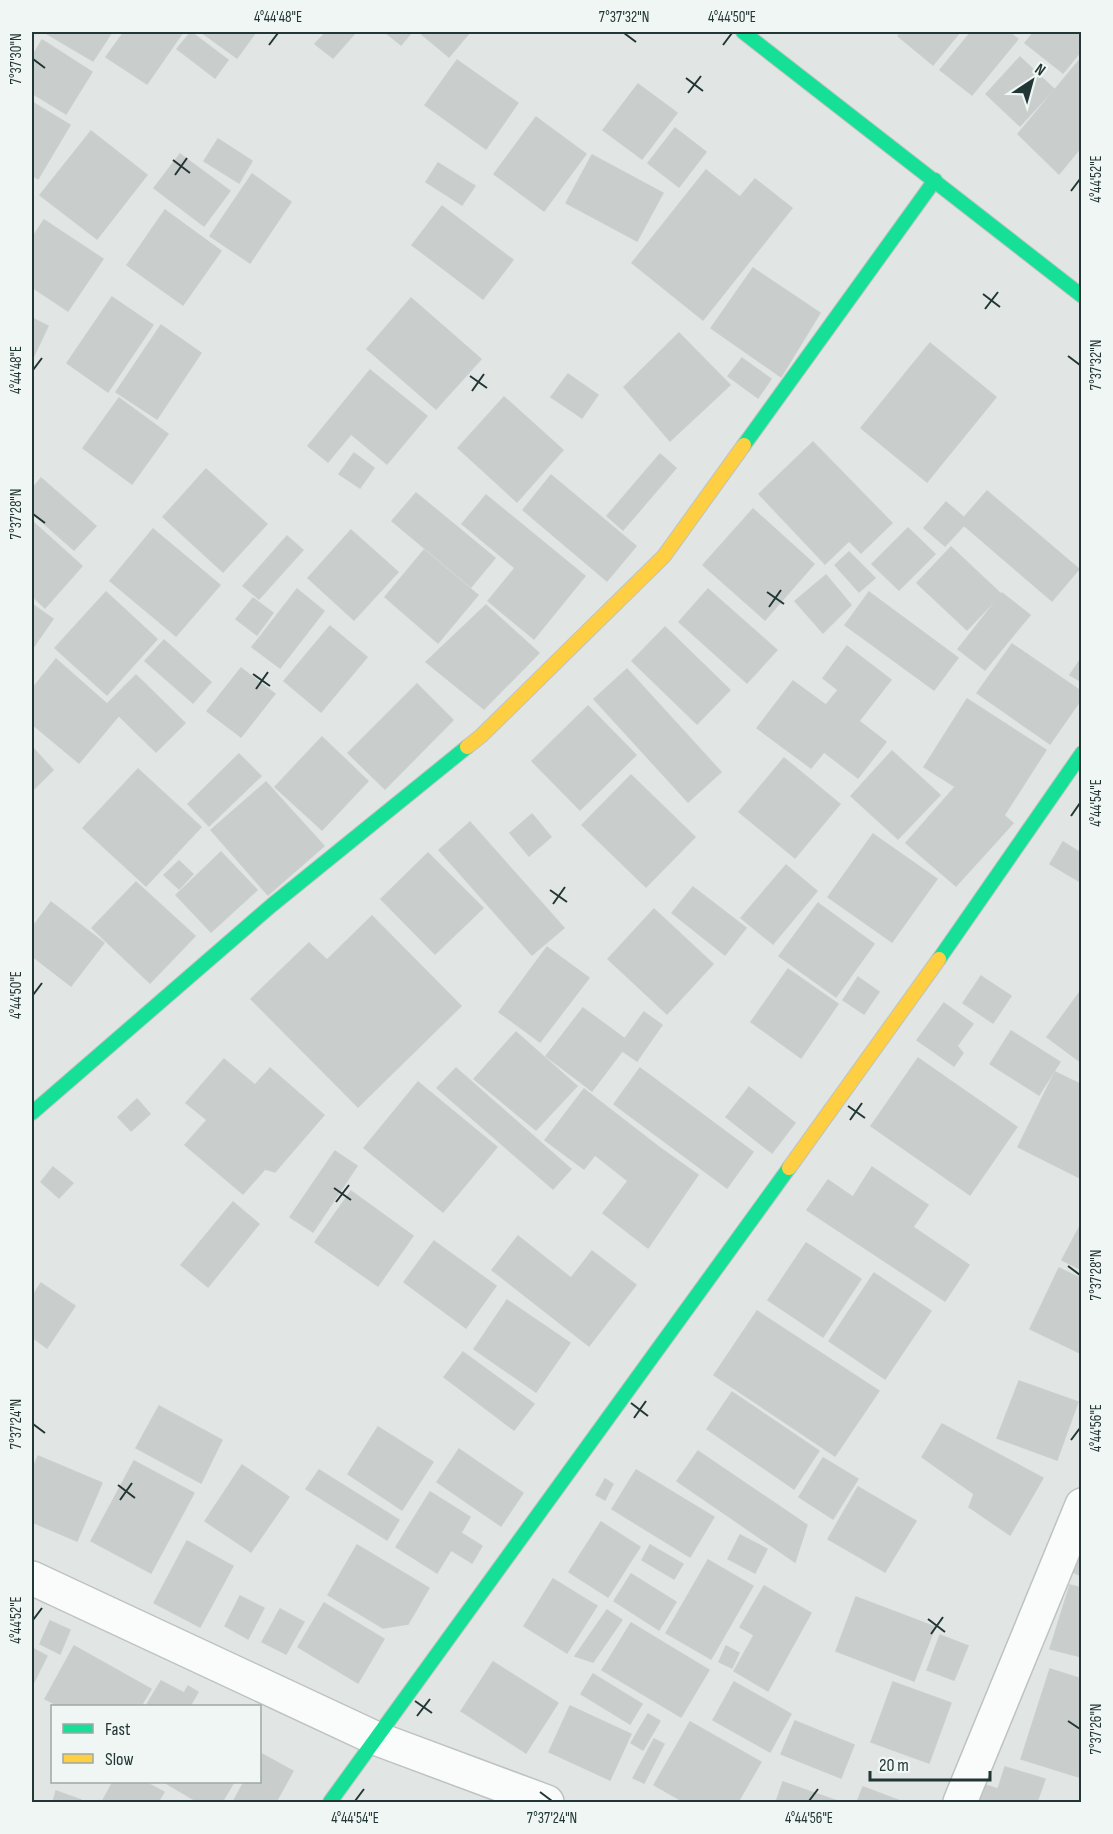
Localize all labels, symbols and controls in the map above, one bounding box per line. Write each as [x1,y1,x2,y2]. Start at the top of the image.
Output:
text: 4°44'48"E [254,8,302,27]
text: 7°37'32"N [599,8,649,27]
text: 4°44'50"E [708,8,756,27]
text: 7°37'30"N [7,33,26,85]
north arrow [1002,51,1062,111]
text: N [1031,60,1049,80]
text: 4°44'52"E [1087,155,1106,203]
text: 7°37'32"N [1087,340,1106,390]
text: 4°44'48"E [7,346,26,394]
text: 7°37'28"N [7,489,26,539]
text: 4°44'54"E [1087,779,1106,827]
text: 4°44'50"E [7,971,26,1019]
text: 7°37'28"N [1087,1250,1106,1300]
text: 7°37'24"N [7,1399,26,1449]
text: 4°44'56"E [1087,1404,1106,1452]
text: 4°44'52"E [7,1596,26,1644]
text: 7°37'26"N [1087,1704,1106,1754]
legend [51,1705,261,1783]
text: Fast [105,1719,131,1740]
scale bar [870,1744,990,1782]
text: Slow [105,1749,134,1770]
text: 20 m [879,1755,909,1776]
text: 4°44'54"E [331,1809,379,1828]
text: 7°37'24"N [527,1809,577,1828]
text: 4°44'56"E [785,1809,833,1828]

